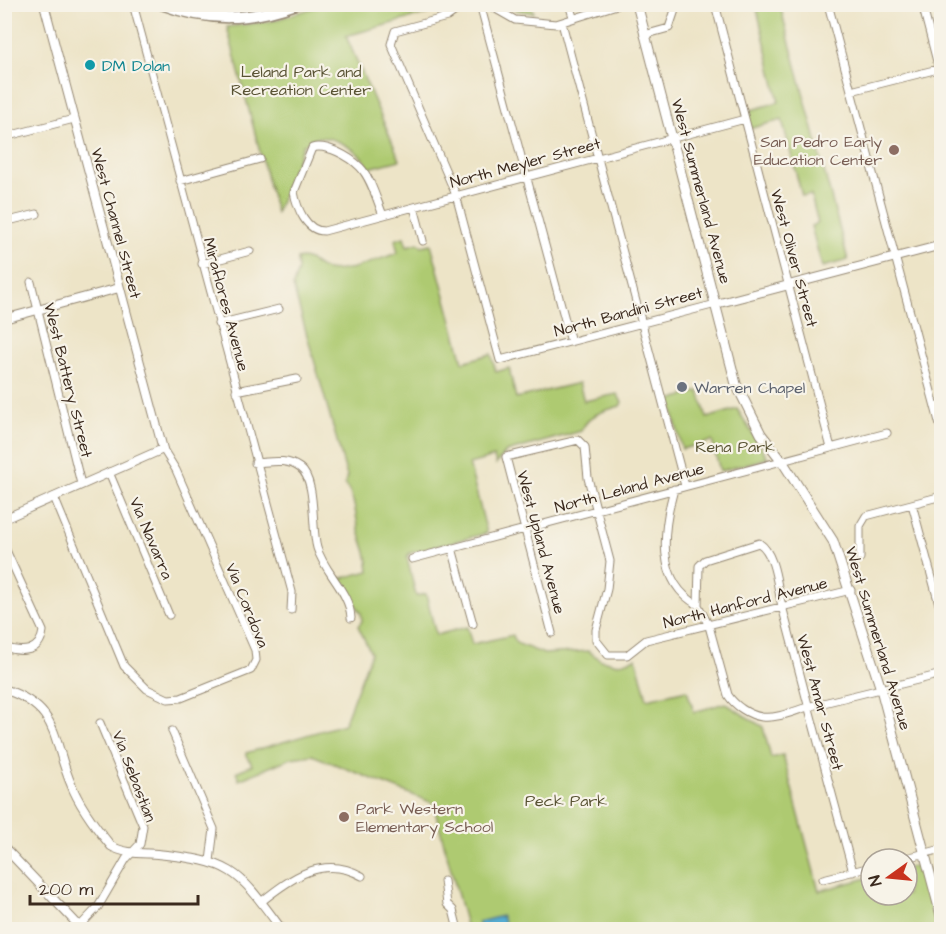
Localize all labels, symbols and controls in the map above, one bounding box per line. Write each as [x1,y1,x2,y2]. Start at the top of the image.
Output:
place label: DM Dolan [102,55,170,77]
marker: DM Dolan [83,58,97,72]
park label: Leland Park and Recreation Center [231,61,371,101]
street label: West Summerland Avenue [666,96,736,287]
place label: San Pedro Early Education Center [754,131,882,171]
street label: North Meyler Street [448,132,604,195]
marker: San Pedro Early Education Center [887,143,901,157]
street label: West Channel Street [85,146,147,301]
street label: West Oliver Street [765,187,823,330]
street label: Miraflores Avenue [198,235,255,374]
street label: North Bandini Street [552,281,706,342]
street label: West Battery Street [37,300,98,461]
place label: Warren Chapel [694,377,805,399]
marker: Warren Chapel [675,380,689,394]
park label: Rena Park [695,436,775,458]
street label: North Leland Avenue [552,457,707,518]
street label: West Upland Avenue [511,468,571,617]
street label: Via Navarra [124,494,178,583]
street label: West Summerland Avenue [840,544,917,733]
street label: Via Cordova [220,560,274,651]
street label: North Hanford Avenue [661,572,830,634]
street label: West Amar Street [791,632,849,773]
street label: Via Sebastian [107,728,162,825]
park label: Peck Park [525,790,607,812]
place label: Park Western Elementary School [356,798,493,839]
marker: Park Western Elementary School [337,810,351,824]
north arrow [859,847,919,907]
scale bar [30,868,198,906]
text: N [864,873,887,888]
text: 200 m [39,877,93,902]

